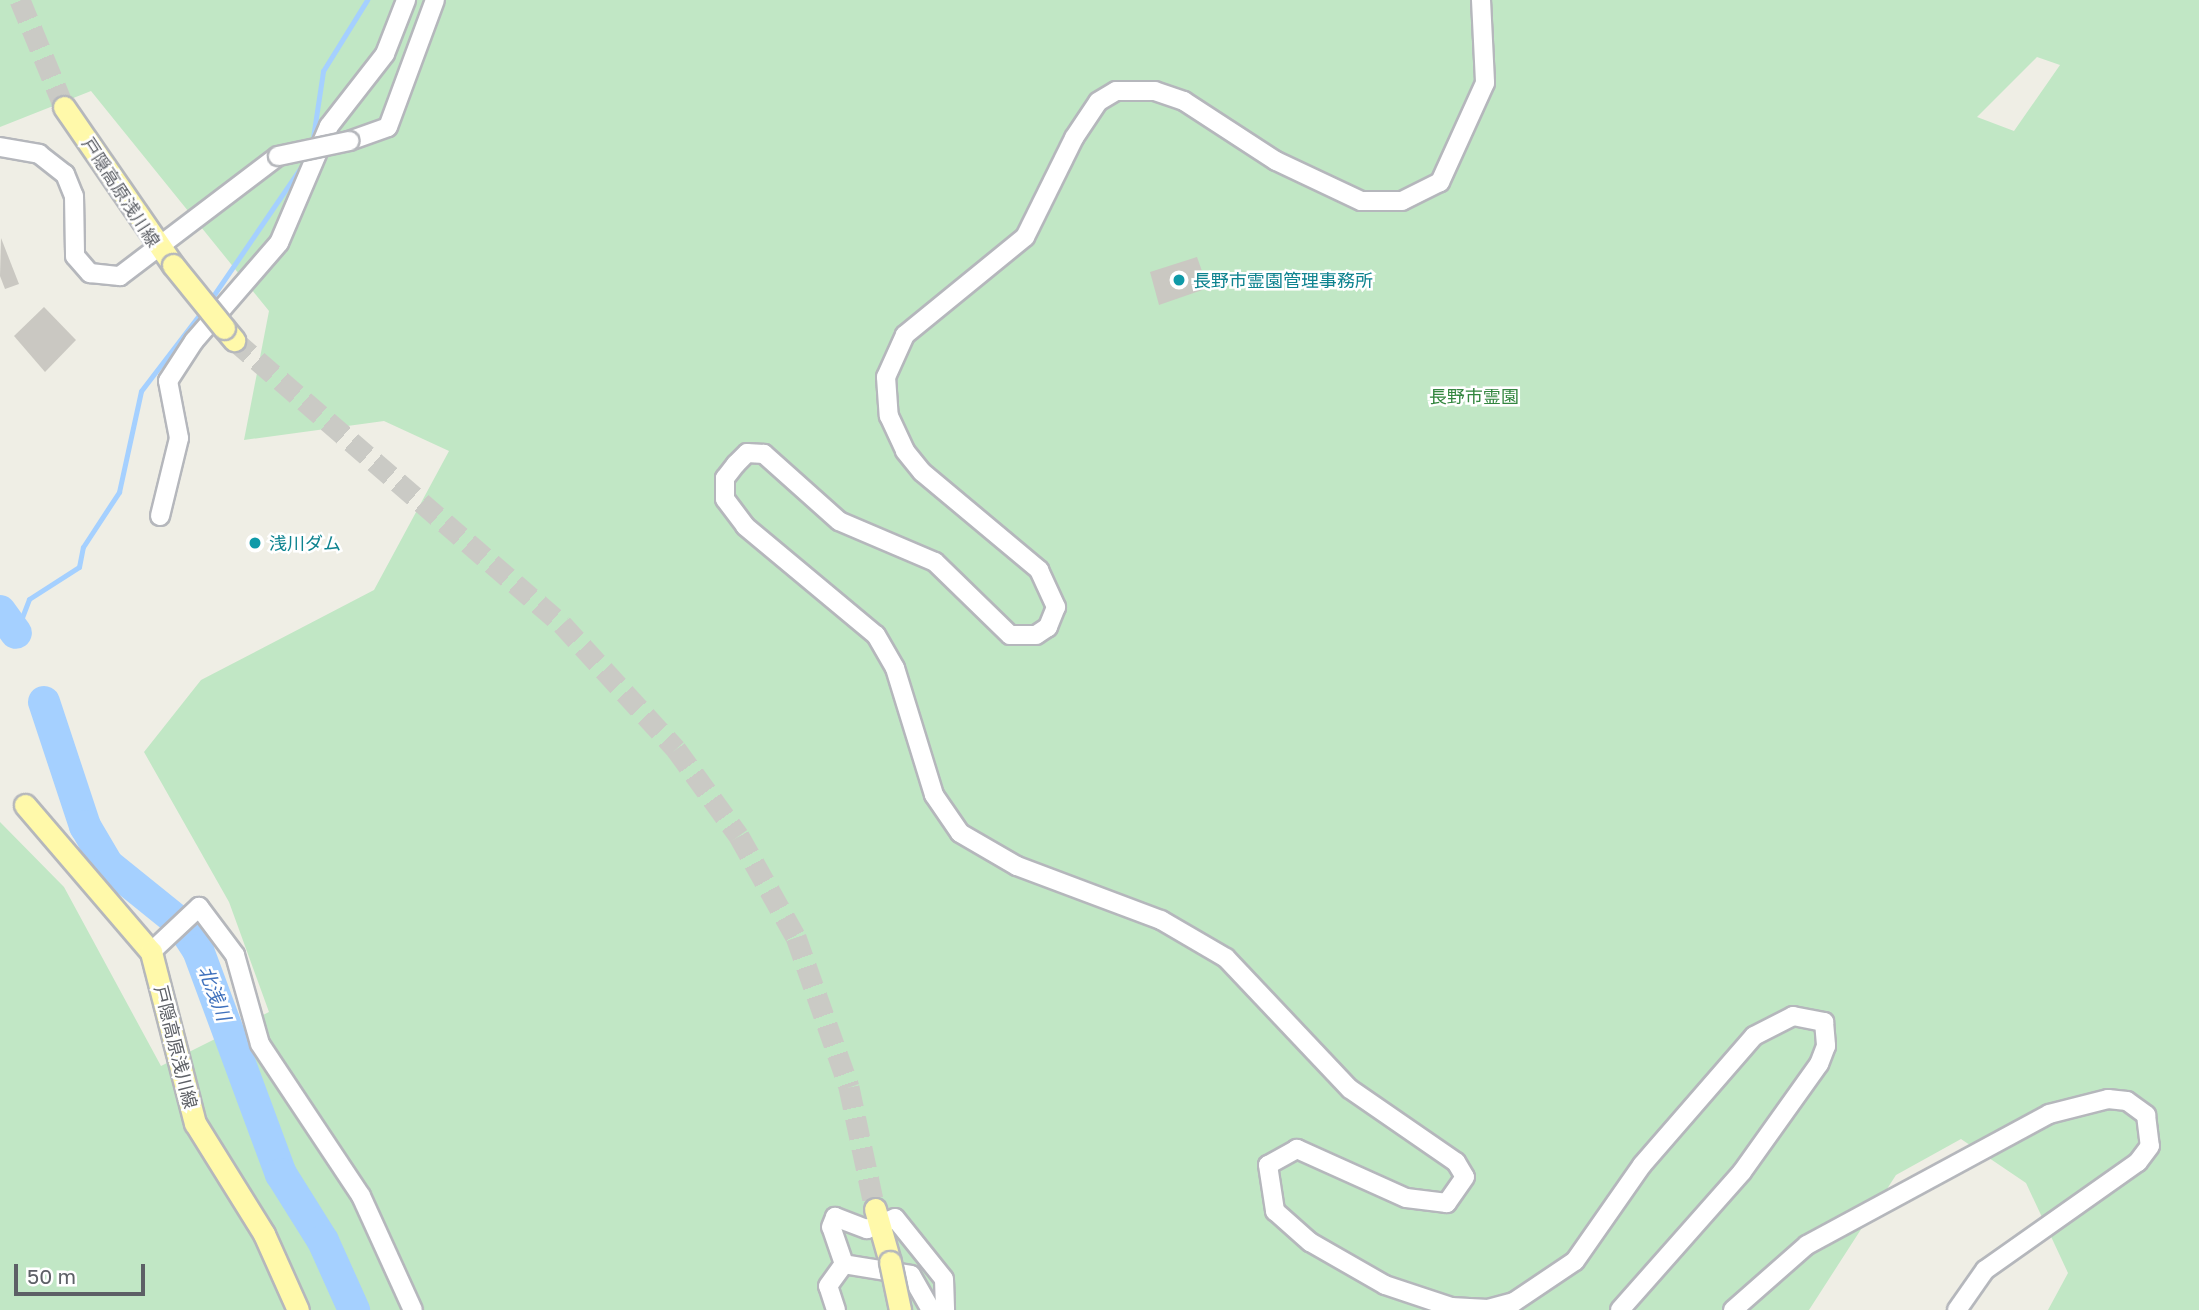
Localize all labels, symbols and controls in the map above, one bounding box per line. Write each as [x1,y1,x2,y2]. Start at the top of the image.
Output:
street label: 戸隠高原浅川線 [78,133,164,251]
place label: 長野市霊園管理事務所 [1193,269,1373,291]
marker: 長野市霊園管理事務所 [1171,272,1187,288]
park label: 長野市霊園 [1429,385,1519,407]
place label: 浅川ダム [269,532,341,554]
marker: 浅川ダム [247,535,263,551]
water label: 北浅川 [194,962,236,1024]
street label: 戸隠高原浅川線 [150,983,202,1111]
scale bar [18,1250,149,1294]
text: 50 m [27,1263,76,1289]

